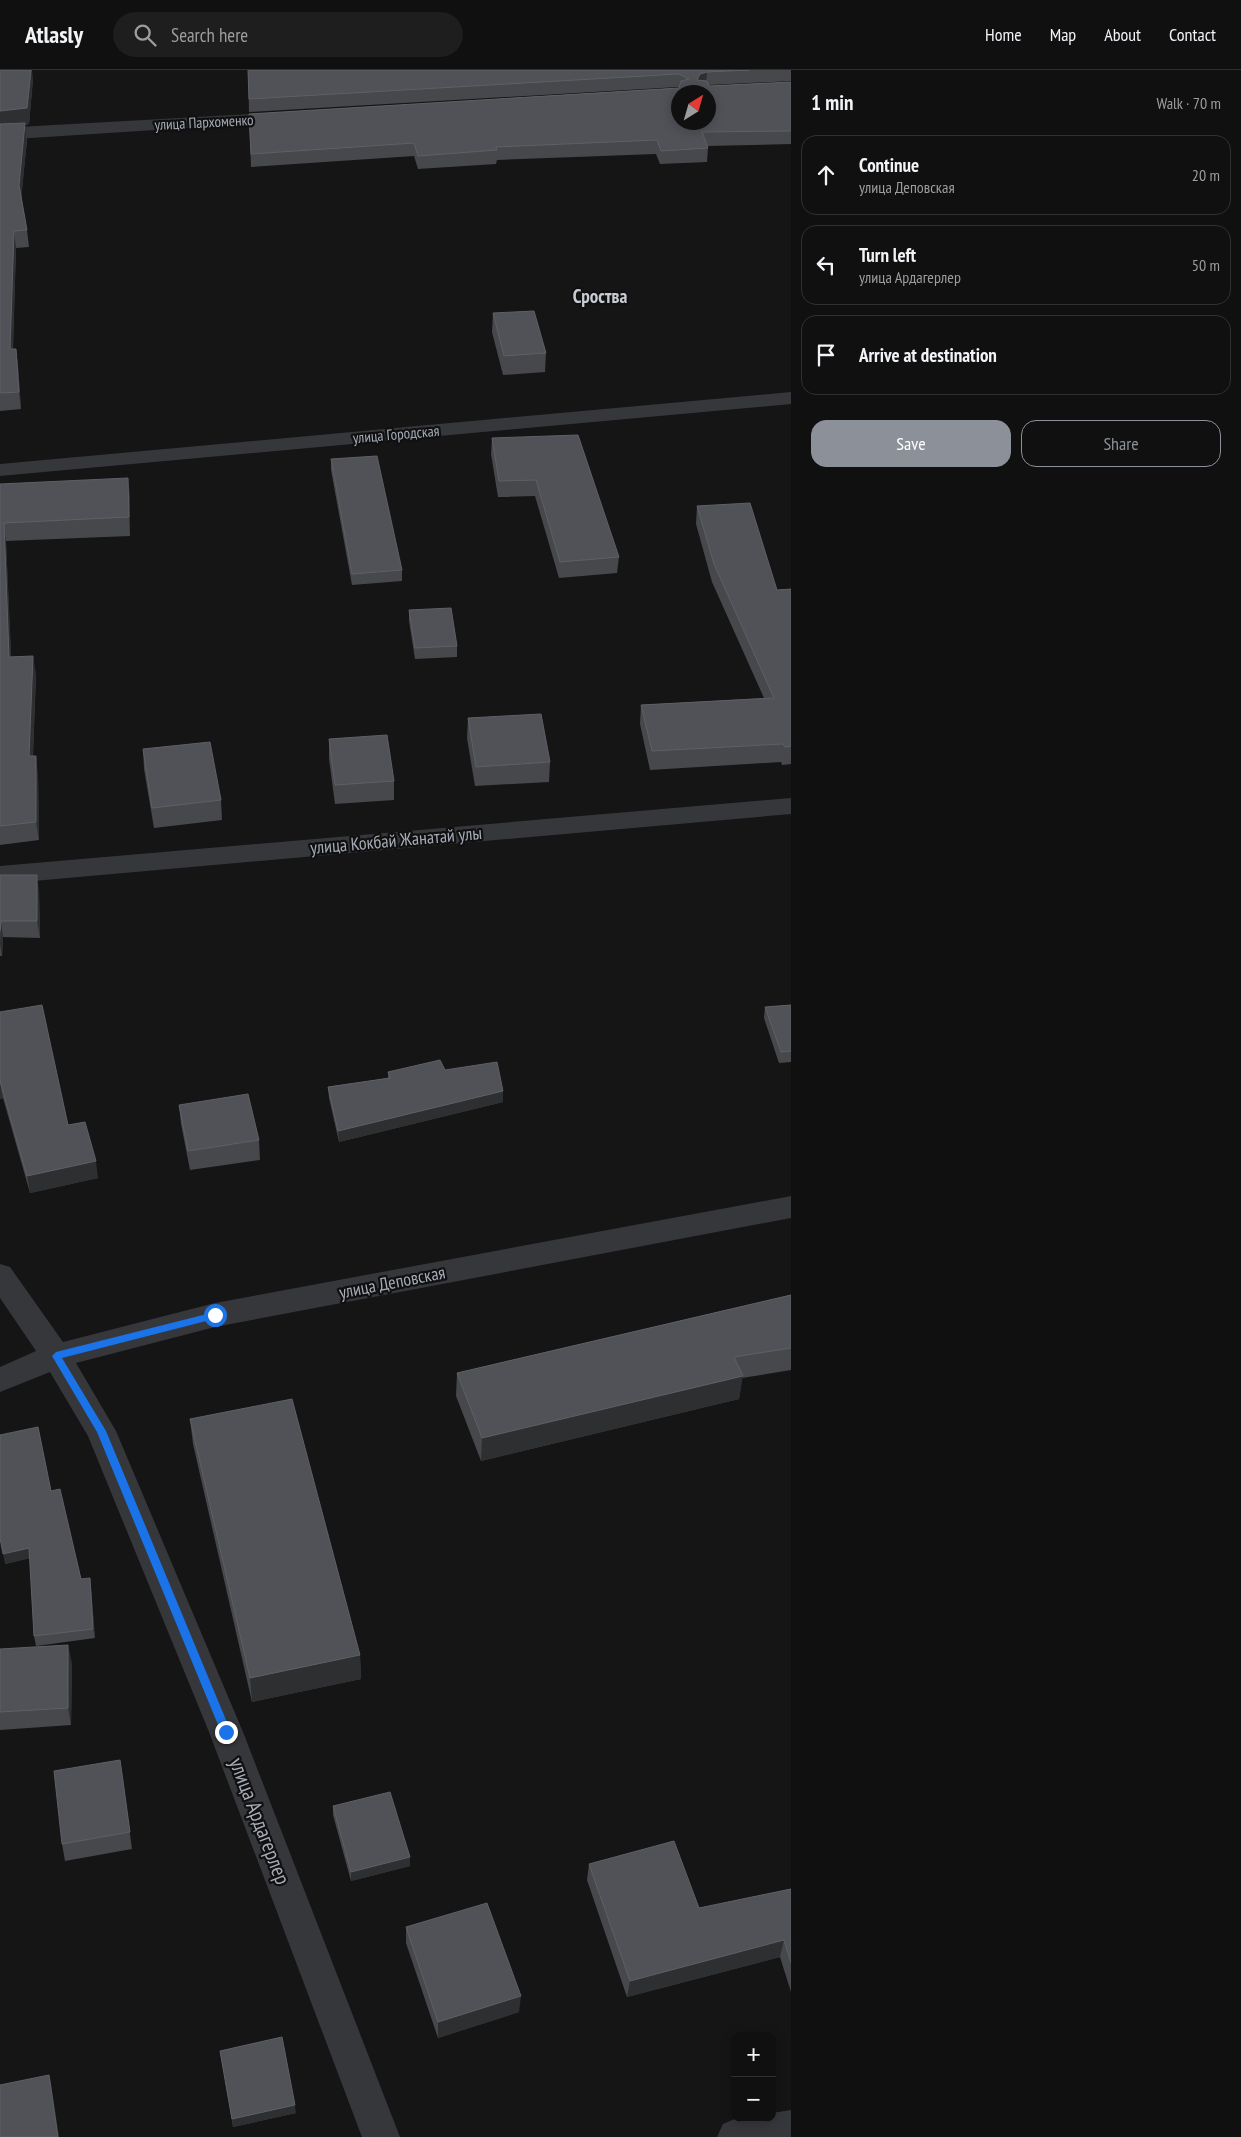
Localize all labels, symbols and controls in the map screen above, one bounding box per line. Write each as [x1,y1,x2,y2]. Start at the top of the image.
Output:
search box [113,12,463,57]
text: Atlasly [25,19,83,50]
icon: search [131,21,159,49]
text: Search here [171,23,248,47]
text: Home [985,23,1022,46]
text: Map [1050,23,1076,46]
text: About [1104,23,1141,46]
text: Contact [1169,23,1216,46]
north arrow [671,85,716,130]
text: 1 min [811,89,853,116]
text: Walk · 70 m [1156,93,1221,113]
street label: улица Пархоменко [154,110,254,134]
text: Continue [859,153,919,177]
icon: ahead [812,161,840,189]
text: 20 m [1192,165,1220,185]
text: улица Деповская [859,177,955,197]
text: Turn left [859,243,916,267]
icon: left [812,251,840,279]
text: 50 m [1192,255,1220,275]
text: улица Ардагерлер [859,267,961,287]
district label: Сроства [573,284,627,308]
icon: arrive [812,341,840,369]
text: Arrive at destination [859,343,997,367]
button: Save [811,420,1011,467]
button: Share [1021,420,1221,467]
street label: улица Городская [352,421,440,447]
street label: улица Кокбай Жанатай улы [309,821,483,859]
street label: улица Деповская [337,1260,447,1304]
route start [204,1304,227,1327]
route end [215,1721,238,1744]
street label: улица Ардагерлер [223,1754,297,1888]
map controls [731,2032,776,2122]
button: + [731,2032,776,2077]
button: − [731,2077,776,2122]

